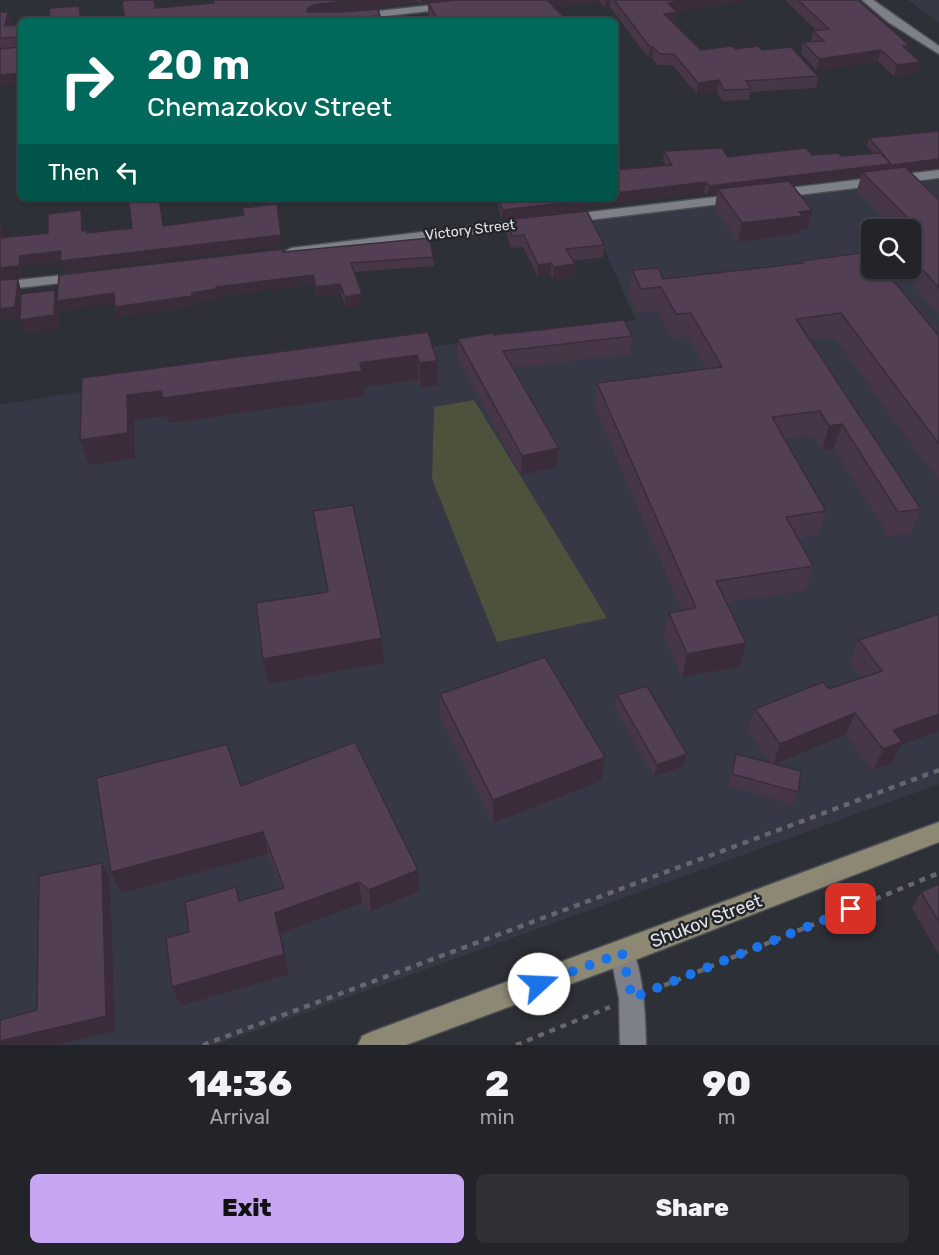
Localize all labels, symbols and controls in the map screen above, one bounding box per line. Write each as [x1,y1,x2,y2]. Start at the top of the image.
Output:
text: 20 m [147,40,250,90]
icon: right [48,42,126,120]
text: Chemazokov Street [147,91,392,123]
icon: left [111,156,144,189]
text: Then [48,159,99,186]
street label: Victory Street [424,216,516,244]
map controls [861,219,921,279]
button: search [861,219,921,279]
pin [825,883,876,934]
street label: Shukov Street [647,890,765,952]
icon: arrive [834,892,867,925]
position arrow [507,952,571,1016]
text: 14:36 [188,1062,292,1105]
text: 2 [485,1062,509,1105]
text: 90 [702,1062,751,1105]
text: Arrival [210,1105,270,1129]
text: min [480,1105,515,1129]
text: m [718,1105,736,1129]
button: Exit [30,1174,464,1243]
button: Share [476,1174,909,1243]

